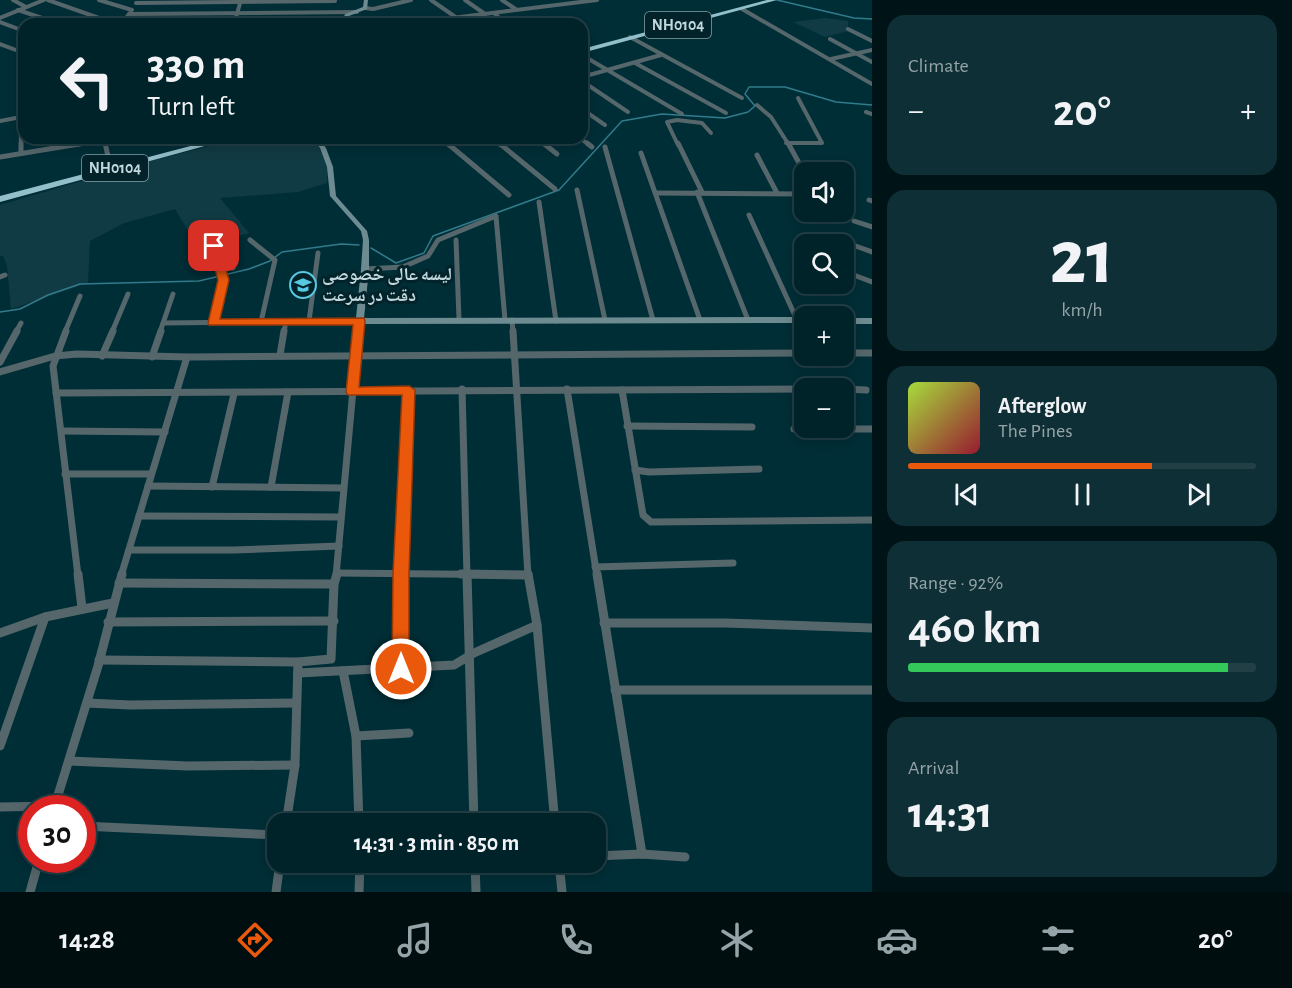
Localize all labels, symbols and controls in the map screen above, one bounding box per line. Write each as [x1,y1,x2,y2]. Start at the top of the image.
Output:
road number: NH0104 [645,12,711,38]
icon: left [48,42,126,120]
text: 330 m [147,44,245,86]
text: Climate [908,56,969,76]
text: 20° [1053,89,1111,134]
text: Turn left [147,93,235,120]
text: − [908,95,924,128]
text: + [1240,95,1256,128]
road number: NH0104 [82,155,148,181]
map controls [794,162,854,438]
button: sound [794,162,854,222]
pin [188,220,239,271]
text: 21 [1050,220,1114,298]
icon: arrive [197,229,230,262]
button: search [794,234,854,294]
place label: لیسه عالی خصوصی دقت در سرعت [322,266,452,305]
school or university icon: لیسه عالی خصوصی دقت در سرعت [288,270,318,300]
text: km/h [1061,300,1103,320]
button: + [794,306,854,366]
button: − [794,378,854,438]
text: Afterglow [998,395,1086,417]
text: The Pines [998,421,1073,441]
icon: previous [950,478,983,511]
icon: pause [1066,478,1099,511]
icon: next [1182,478,1215,511]
text: Range · 92% [908,573,1003,593]
text: 460 km [908,606,1041,651]
position arrow [369,637,433,701]
text: Arrival [908,758,959,778]
text: 14:31 [908,791,993,836]
speed limit sign: 30 [18,795,96,873]
text: 14:31 · 3 min · 850 m [354,832,519,854]
icon: directions [234,919,276,961]
icon: music [394,919,436,961]
icon: phone [555,919,597,961]
icon: climate [716,919,758,961]
icon: car [876,919,918,961]
icon: filters [1037,919,1079,961]
text: 14:28 [59,926,115,953]
text: 20° [1198,926,1233,953]

